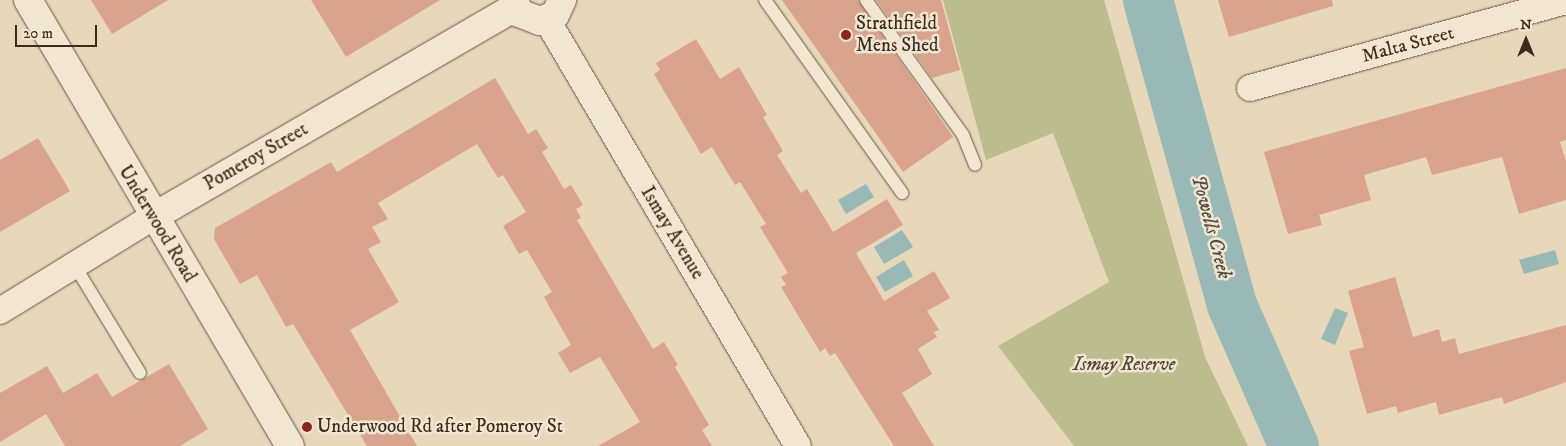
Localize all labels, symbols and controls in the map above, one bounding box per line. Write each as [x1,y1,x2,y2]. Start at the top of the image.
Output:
place label: Strathfield Mens Shed [856,13,939,57]
scale bar [18,15,100,47]
north arrow [1501,15,1551,65]
text: N [1520,16,1532,34]
street label: Malta Street [1360,22,1456,68]
text: 20 m [23,24,53,43]
marker: Strathfield Mens Shed [840,29,852,41]
street label: Pomeroy Street [200,118,312,196]
street label: Underwood Road [113,161,201,287]
water label: Powells Creek [1186,172,1236,282]
street label: Ismay Avenue [635,182,709,284]
park label: Ismay Reserve [1073,354,1175,376]
place label: Underwood Rd after Pomeroy St [317,416,563,438]
marker: Underwood Rd after Pomeroy St [301,421,313,433]

